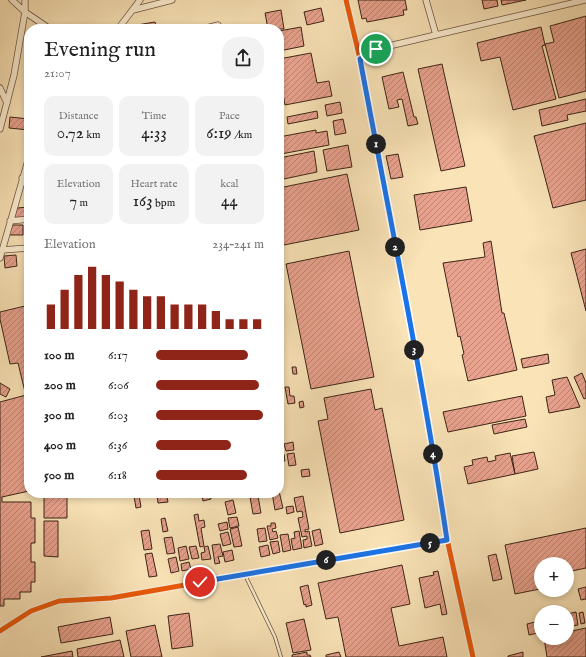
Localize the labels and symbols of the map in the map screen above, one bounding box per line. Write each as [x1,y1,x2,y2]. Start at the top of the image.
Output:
pin [359,32,393,66]
pin: 1 [366,134,386,154]
pin: 2 [385,237,405,257]
pin: 3 [404,340,424,360]
pin: 4 [423,444,443,464]
pin: 5 [420,533,440,553]
pin: 6 [316,550,336,570]
pin [183,565,217,599]

